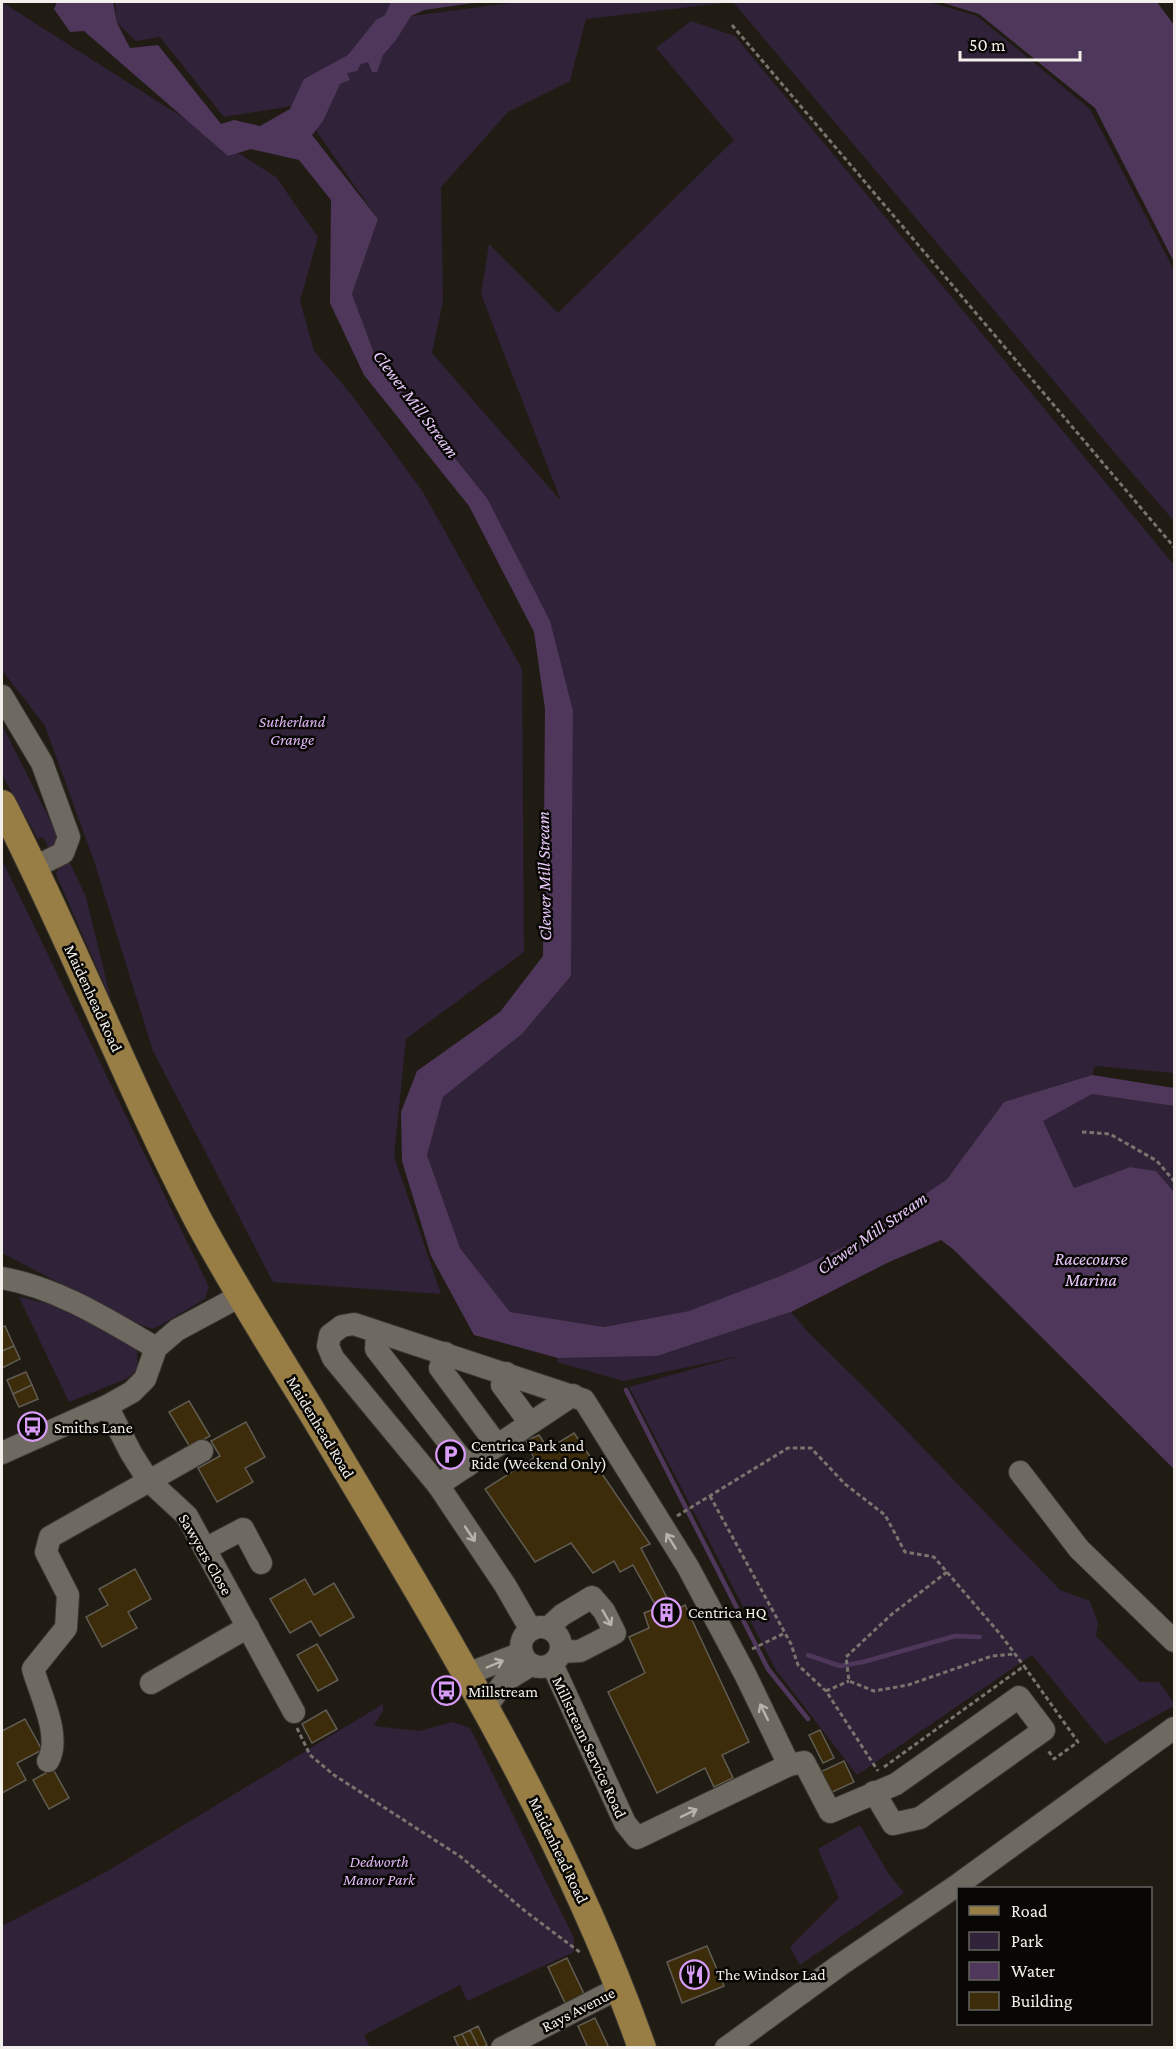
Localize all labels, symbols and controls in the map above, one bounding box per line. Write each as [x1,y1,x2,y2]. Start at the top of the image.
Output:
scale bar [960,24,1080,62]
text: 50 m [969,35,1006,55]
water label: Clewer Mill Stream [369,346,463,462]
park label: Sutherland Grange [259,713,326,749]
water label: Clewer Mill Stream [533,811,555,941]
street label: Maidenhead Road [61,942,126,1055]
water label: Clewer Mill Stream [813,1188,931,1278]
water label: Racecourse Marina [1055,1249,1128,1290]
street label: Maidenhead Road [283,1373,358,1482]
bus stop icon: Smiths Lane [17,1411,49,1443]
place label: Smiths Lane [54,1419,133,1436]
place label: Centrica Park and Ride (Weekend Only) [471,1437,607,1473]
parking icon: Centrica Park and Ride (Weekend Only) [434,1438,466,1470]
street label: Sawyers Close [175,1511,236,1598]
one-way arrow [465,1525,477,1542]
one-way arrow [665,1533,677,1549]
building icon: Centrica HQ [651,1596,683,1628]
place label: Centrica HQ [688,1604,768,1621]
one-way arrow [601,1609,613,1626]
one-way arrow [485,1658,503,1669]
street label: Millstream Service Road [549,1674,630,1821]
bus stop icon: Millstream [431,1675,463,1707]
place label: Millstream [468,1683,538,1700]
one-way arrow [757,1704,769,1722]
street label: Maidenhead Road [526,1794,592,1907]
one-way arrow [680,1807,698,1818]
park label: Dedworth Manor Park [342,1853,416,1888]
legend [957,1887,1152,2025]
text: Road [1011,1901,1048,1921]
text: Park [1011,1931,1043,1951]
restaurant icon: The Windsor Lad [679,1958,711,1990]
text: Water [1011,1961,1056,1981]
place label: The Windsor Lad [716,1966,826,1983]
street label: Rays Avenue [539,1984,618,2036]
text: Building [1011,1991,1073,2011]

